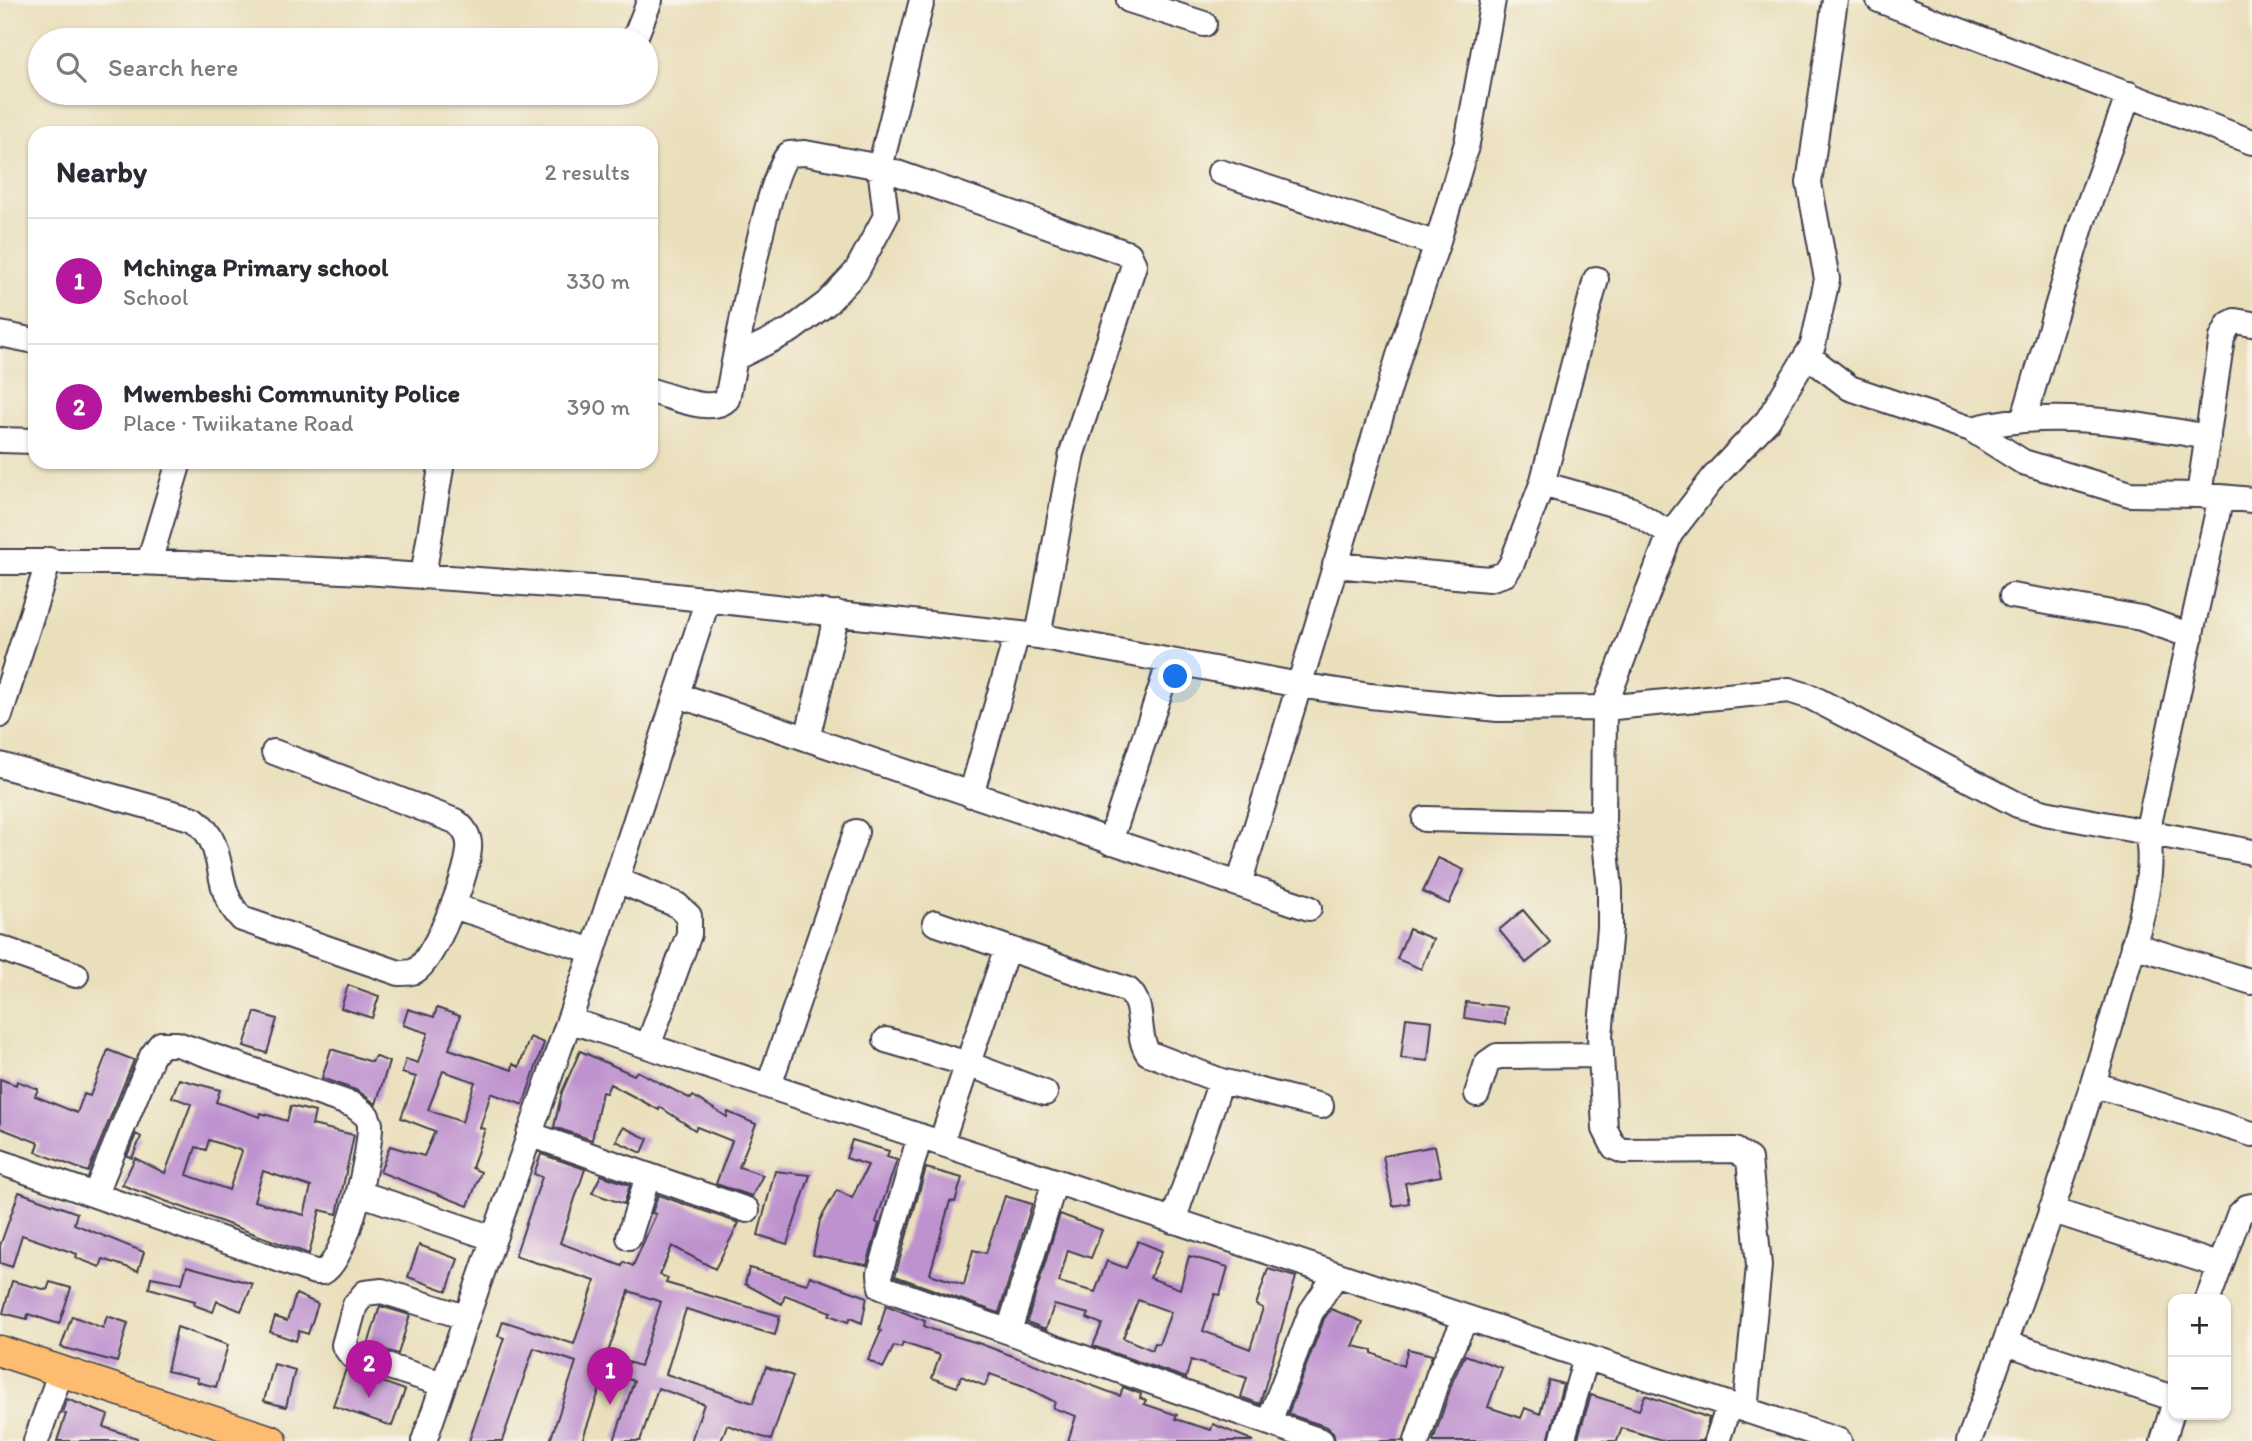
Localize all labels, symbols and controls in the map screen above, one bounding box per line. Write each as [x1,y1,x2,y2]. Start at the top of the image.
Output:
search box [28,28,658,105]
icon: search [52,48,90,86]
text: Search here [108,51,238,83]
text: Nearby [56,153,147,190]
text: 2 results [544,158,630,186]
text: Mchinga Primary school [123,251,388,283]
text: 1 [74,267,84,295]
text: 330 m [566,267,630,295]
text: School [123,283,188,311]
text: Mwembeshi Community Police [123,377,460,409]
text: 2 [73,393,85,421]
text: 390 m [567,393,630,421]
text: Place · Twiikatane Road [123,409,353,437]
your location [1158,659,1192,693]
map controls [2168,1294,2231,1420]
button: + [2168,1294,2231,1357]
pin: 2 [346,1340,392,1398]
pin: 1 [587,1347,633,1405]
button: − [2168,1357,2231,1420]

